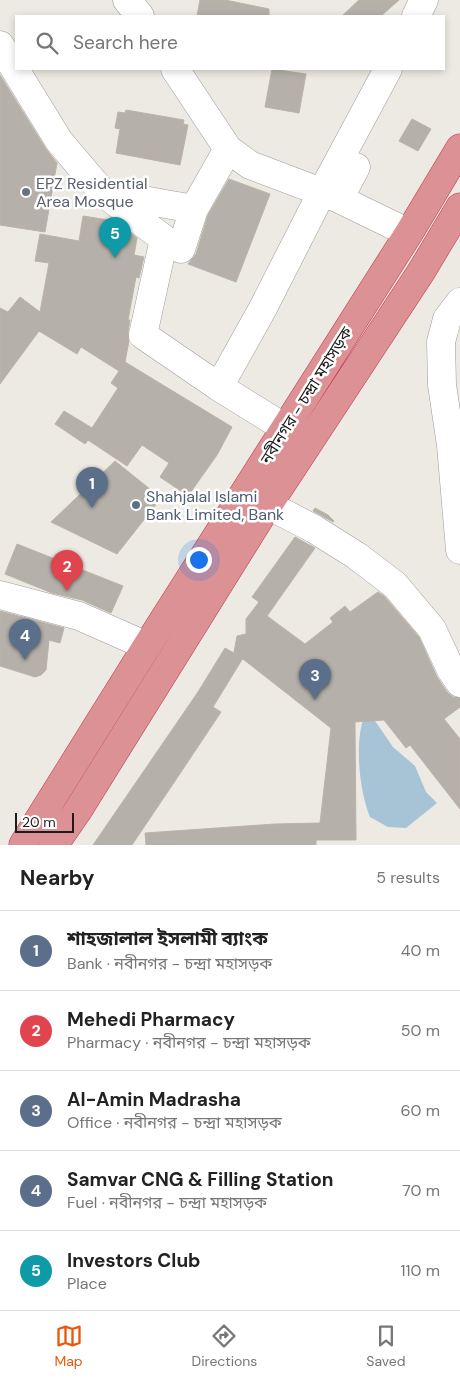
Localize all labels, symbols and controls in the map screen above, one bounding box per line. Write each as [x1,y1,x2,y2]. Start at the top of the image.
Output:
search box [15,15,445,70]
icon: search [33,29,61,57]
text: Search here [73,30,178,55]
place label: EPZ Residential Area Mosque [36,173,148,212]
marker: EPZ Residential Area Mosque [20,186,32,198]
pin: 5 [99,217,131,258]
street label: নবীনগর - চন্দ্রা মহাসড়ক [255,322,358,469]
pin: 1 [76,467,108,508]
place label: Shahjalal Islami Bank Limited, Bank [146,486,284,525]
marker: Shahjalal Islami Bank Limited, Bank [130,499,142,511]
your location [186,547,212,573]
pin: 2 [51,550,83,591]
pin: 4 [9,619,41,660]
pin: 3 [299,659,331,700]
scale bar [15,810,74,833]
text: 20 m [22,813,56,831]
text: Nearby [20,864,94,892]
text: 5 results [376,867,440,888]
text: শাহজালাল ইসলামী ব্যাংক [67,926,268,951]
text: 1 [33,940,39,961]
text: 40 m [401,940,440,961]
text: Bank · নবীনগর - চন্দ্রা মহাসড়ক [67,953,272,974]
text: Mehedi Pharmacy [67,1007,235,1032]
text: 2 [31,1020,41,1041]
text: 50 m [401,1020,440,1041]
text: Pharmacy · নবীনগর - চন্দ্রা মহাসড়ক [67,1032,311,1053]
text: Al-Amin Madrasha [67,1087,241,1112]
text: 3 [31,1100,41,1121]
text: 60 m [400,1100,440,1121]
text: Office · নবীনগর - চন্দ্রা মহাসড়ক [67,1112,282,1133]
text: Samvar CNG & Filling Station [67,1167,333,1192]
text: 4 [31,1180,41,1201]
text: 70 m [402,1180,440,1201]
text: Fuel · নবীনগর - চন্দ্রা মহাসড়ক [67,1192,267,1213]
text: Investors Club [67,1248,201,1273]
text: 5 [31,1260,41,1281]
text: 110 m [401,1260,440,1281]
text: Place [67,1273,107,1294]
tab: Map [54,1322,83,1370]
tab: Directions [192,1322,257,1370]
tab: Saved [366,1322,406,1370]

